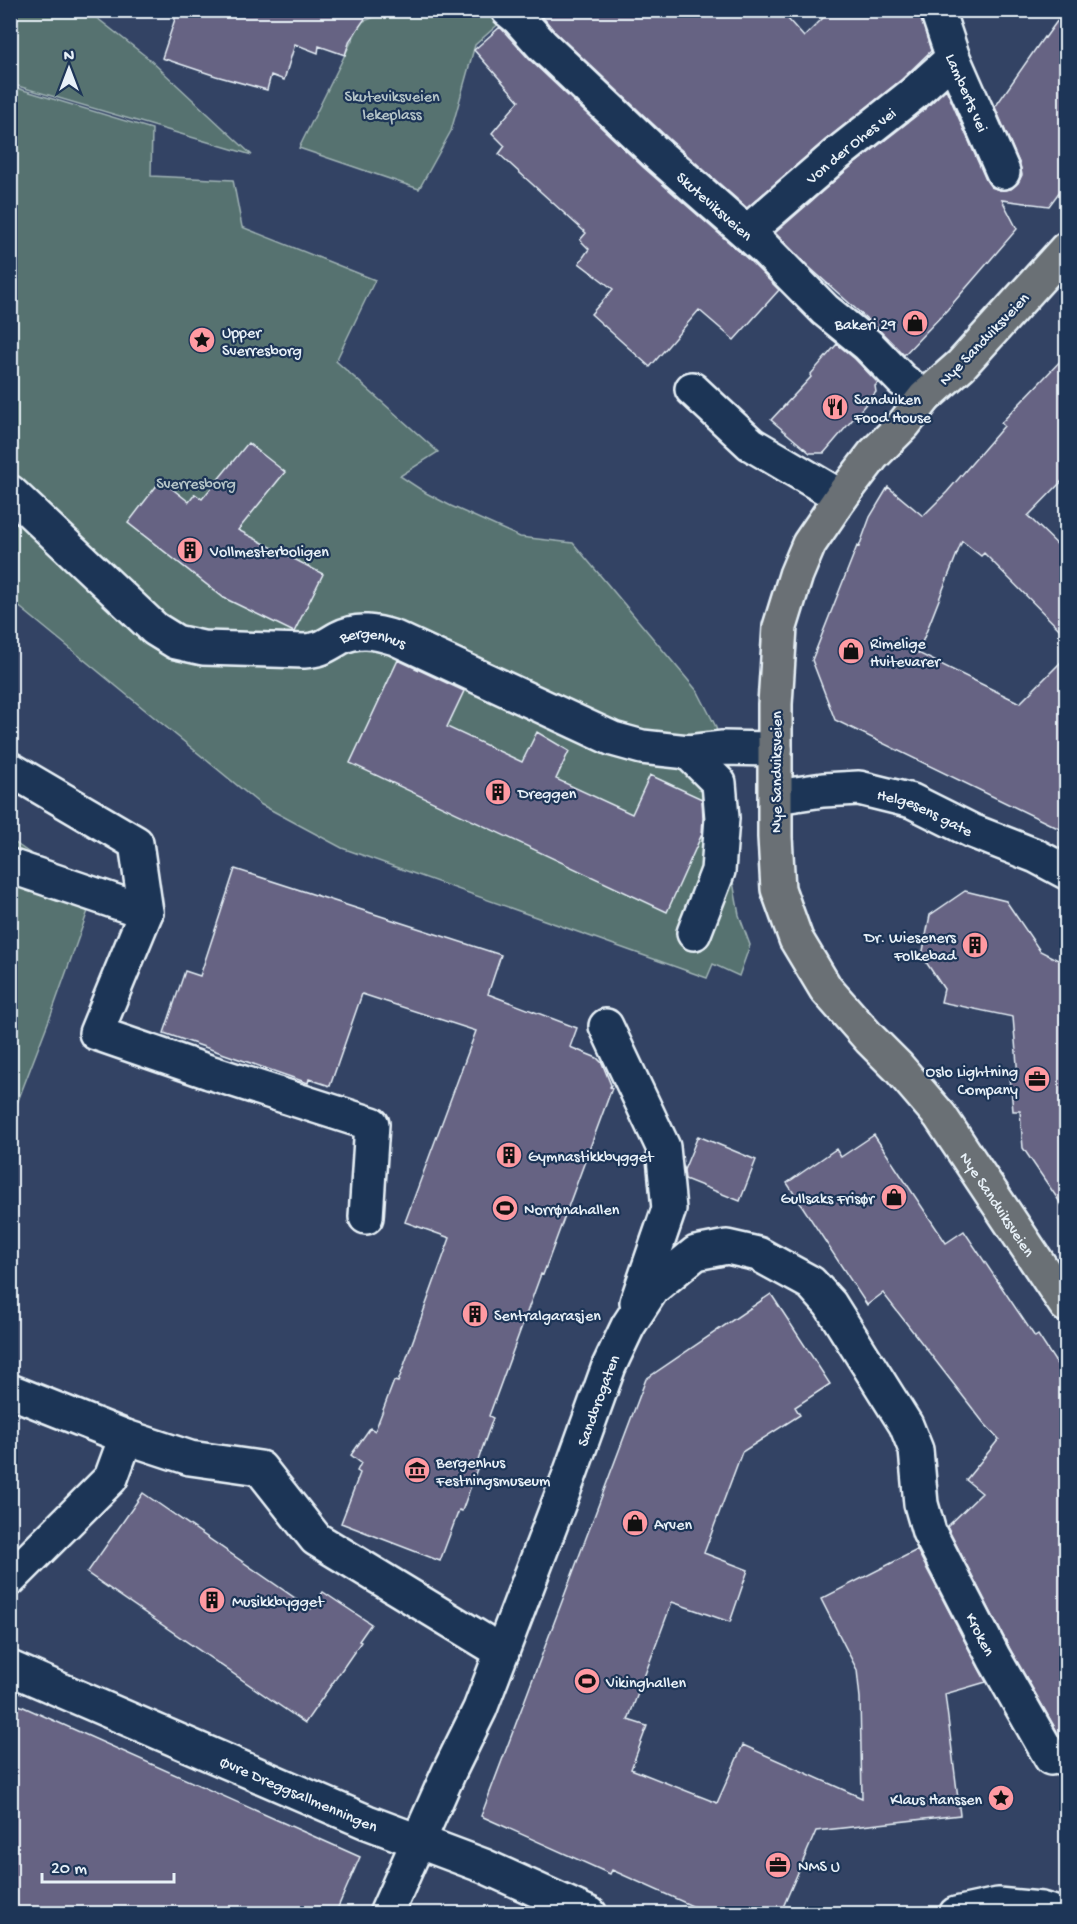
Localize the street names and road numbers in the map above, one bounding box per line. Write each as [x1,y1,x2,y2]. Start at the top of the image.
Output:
street label: Lamberts vei [939,52,990,136]
street label: Von der Ohes vei [803,105,901,190]
street label: Skuteviksveien [671,169,755,247]
street label: Nye Sandviksveien [936,290,1035,391]
street label: Bergenhus [336,626,410,655]
street label: Nye Sandviksveien [769,711,788,833]
street label: Helgesens gate [874,787,975,843]
street label: Nye Sandviksveien [954,1149,1037,1262]
street label: Sandbrogaten [575,1352,626,1450]
street label: Kroken [959,1611,997,1660]
street label: Øvre Dreggsallmenningen [216,1754,380,1838]

